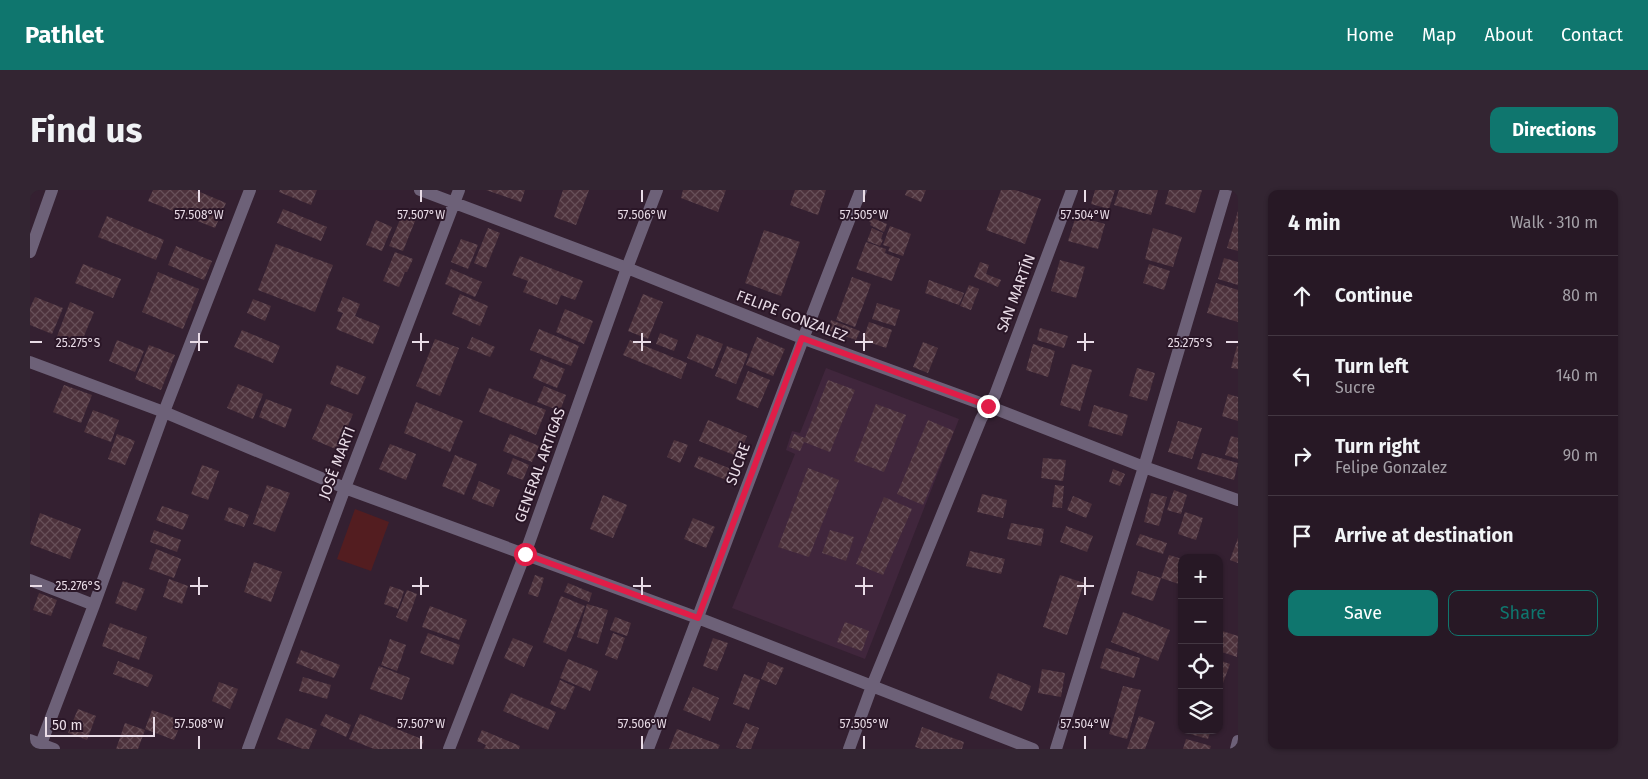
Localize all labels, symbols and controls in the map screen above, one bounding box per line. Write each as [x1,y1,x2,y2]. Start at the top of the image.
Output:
text: Pathlet [25,21,104,49]
text: Home [1346,24,1394,46]
text: Map [1422,24,1456,46]
text: About [1484,24,1533,46]
text: Contact [1561,24,1623,46]
button: Directions [1490,107,1618,153]
text: Find us [30,109,142,151]
text: 57.508°W [174,208,224,222]
text: 57.507°W [397,208,445,222]
text: 57.506°W [617,208,667,222]
text: 57.505°W [840,208,889,222]
text: 57.504°W [1060,208,1110,222]
text: 4 min [1288,210,1341,236]
text: Walk · 310 m [1510,213,1598,232]
street label: SAN MARTÍN [993,251,1039,335]
icon: ahead [1288,282,1316,310]
text: Continue [1335,284,1413,307]
text: 80 m [1562,286,1598,305]
street label: FELIPE GONZALEZ [734,287,850,346]
text: 25.275°S [56,336,101,350]
text: 25.275°S [1168,336,1213,350]
text: Turn left [1335,355,1409,378]
icon: left [1288,362,1316,390]
text: 140 m [1556,366,1598,385]
text: Sucre [1335,378,1375,397]
route end [977,395,1000,418]
street label: GENERAL ARTIGAS [511,405,569,525]
street label: JOSÉ MARTI [315,424,359,502]
text: Turn right [1335,435,1420,458]
street label: SUCRE [722,440,754,488]
icon: right [1288,442,1316,470]
text: 90 m [1563,446,1598,465]
text: Felipe Gonzalez [1335,458,1447,477]
icon: arrive [1288,522,1316,550]
text: Arrive at destination [1335,524,1514,547]
route start [514,543,537,566]
map controls [1178,554,1223,734]
button: + [1178,554,1223,599]
text: 25.276°S [56,579,101,593]
button: Save [1288,590,1438,636]
button: Share [1448,590,1598,636]
button: − [1178,599,1223,644]
button: locate [1178,644,1223,689]
button: layers [1178,689,1223,734]
scale bar [45,714,155,737]
text: 50 m [52,717,83,734]
text: 57.508°W [174,717,224,731]
text: 57.507°W [397,717,445,731]
text: 57.506°W [617,717,667,731]
text: 57.505°W [840,717,889,731]
text: 57.504°W [1060,717,1110,731]

